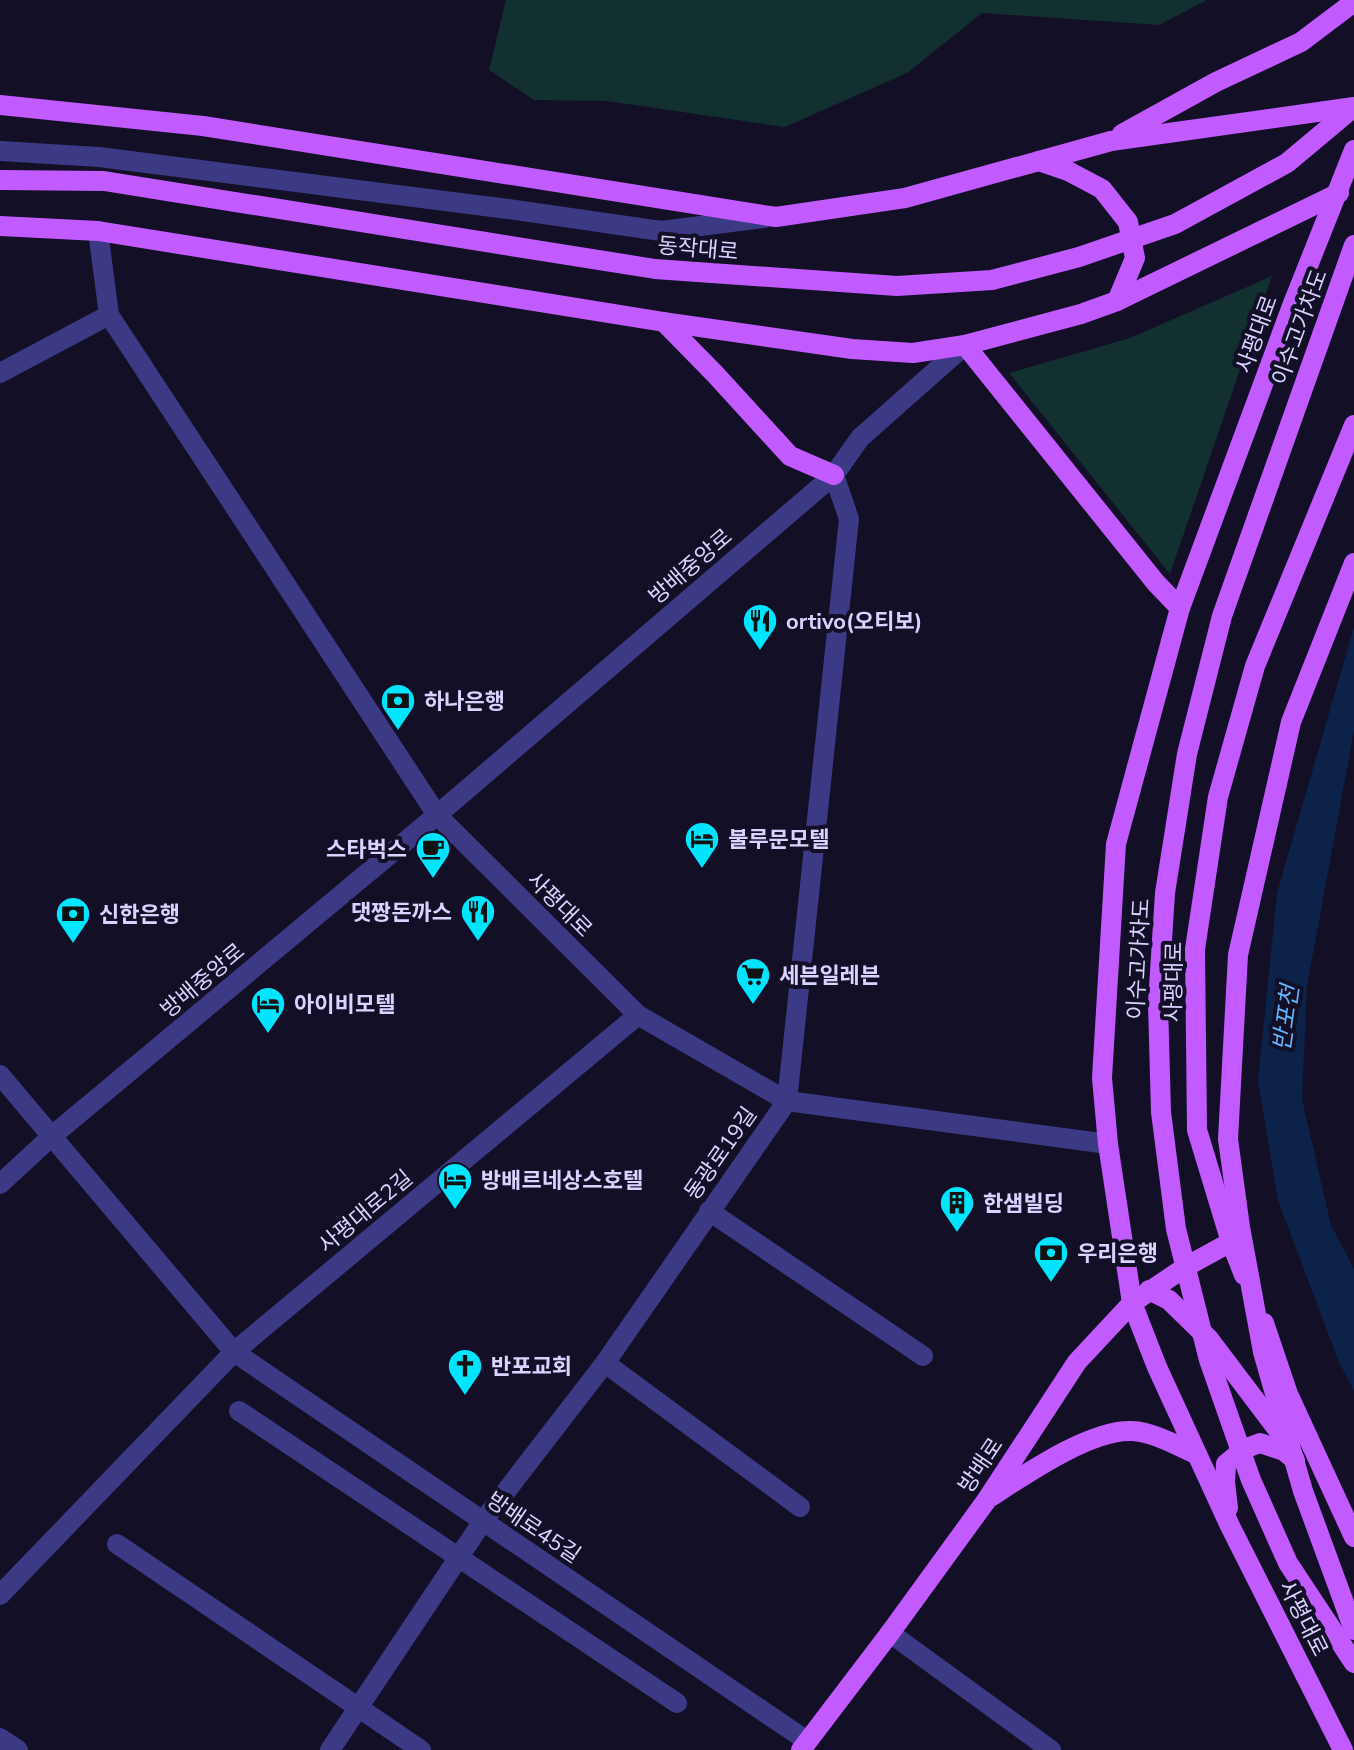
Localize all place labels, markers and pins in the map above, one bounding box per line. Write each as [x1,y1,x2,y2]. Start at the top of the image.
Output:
restaurant icon: ortivo(오티보) [741,602,779,652]
place label: ortivo(오티보) [786,607,923,637]
bank icon: 하나은행 [379,682,417,732]
place label: 하나은행 [424,687,505,717]
hotel icon: 불루문모텔 [683,820,721,870]
place label: 불루문모텔 [728,825,829,855]
cafe icon: 스타벅스 [414,830,452,880]
place label: 스타벅스 [326,835,407,865]
restaurant icon: 댓짱돈까스 [459,893,497,943]
bank icon: 신한은행 [54,895,92,945]
place label: 댓짱돈까스 [351,898,452,928]
place label: 신한은행 [99,900,180,930]
supermarket icon: 세븐일레븐 [734,956,772,1006]
place label: 세븐일레븐 [779,961,880,991]
hotel icon: 아이비모텔 [249,985,287,1035]
place label: 아이비모텔 [294,990,395,1020]
hotel icon: 방배르네상스호텔 [436,1161,474,1211]
place label: 방배르네상스호텔 [481,1166,643,1196]
building icon: 한샘빌딩 [938,1184,976,1234]
place label: 한샘빌딩 [983,1189,1064,1219]
bank icon: 우리은행 [1032,1234,1070,1284]
place label: 우리은행 [1077,1239,1158,1269]
church icon: 반포교회 [446,1347,484,1397]
place label: 반포교회 [491,1352,572,1382]

